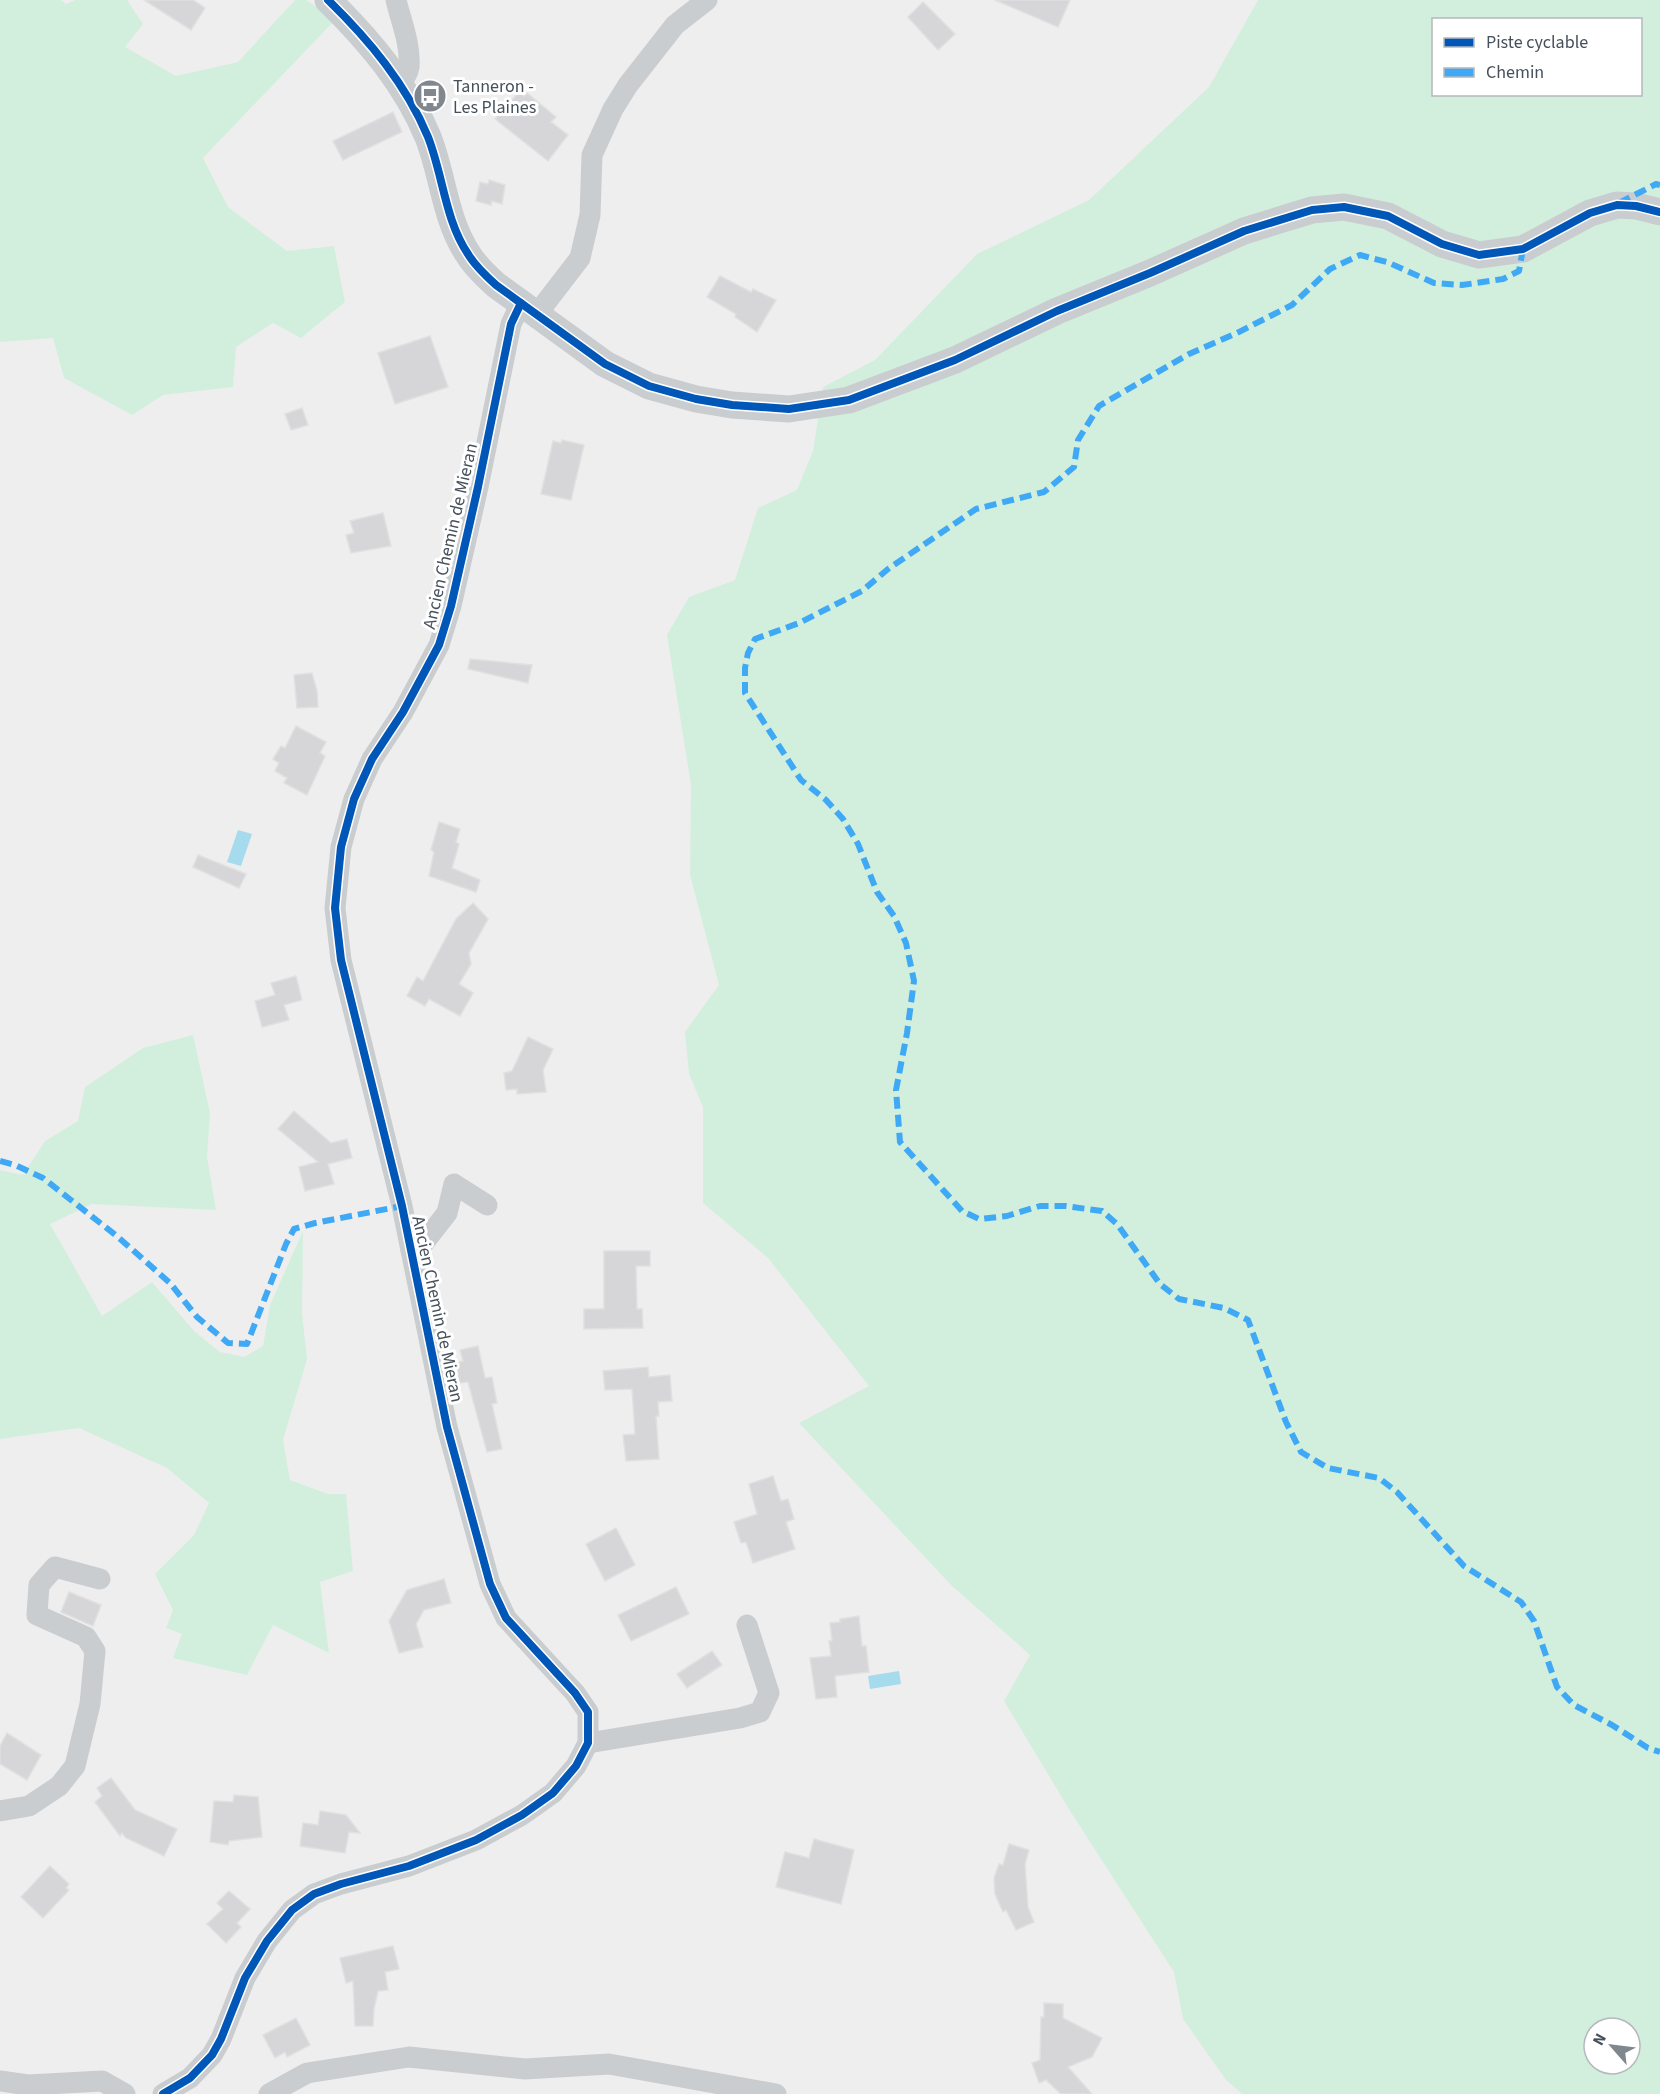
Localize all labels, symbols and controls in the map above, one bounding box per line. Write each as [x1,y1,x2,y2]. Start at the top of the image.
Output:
legend [1432,18,1642,96]
text: Piste cyclable [1486,30,1588,55]
text: Chemin [1486,60,1544,85]
place label: Tanneron - Les Plaines [453,74,536,120]
bus stop icon: Tanneron - Les Plaines [412,78,448,114]
street label: Ancien Chemin de Mieran [417,441,484,632]
street label: Ancien Chemin de Mieran [406,1214,470,1405]
north arrow [1582,2016,1642,2076]
text: N [1587,2030,1612,2049]

